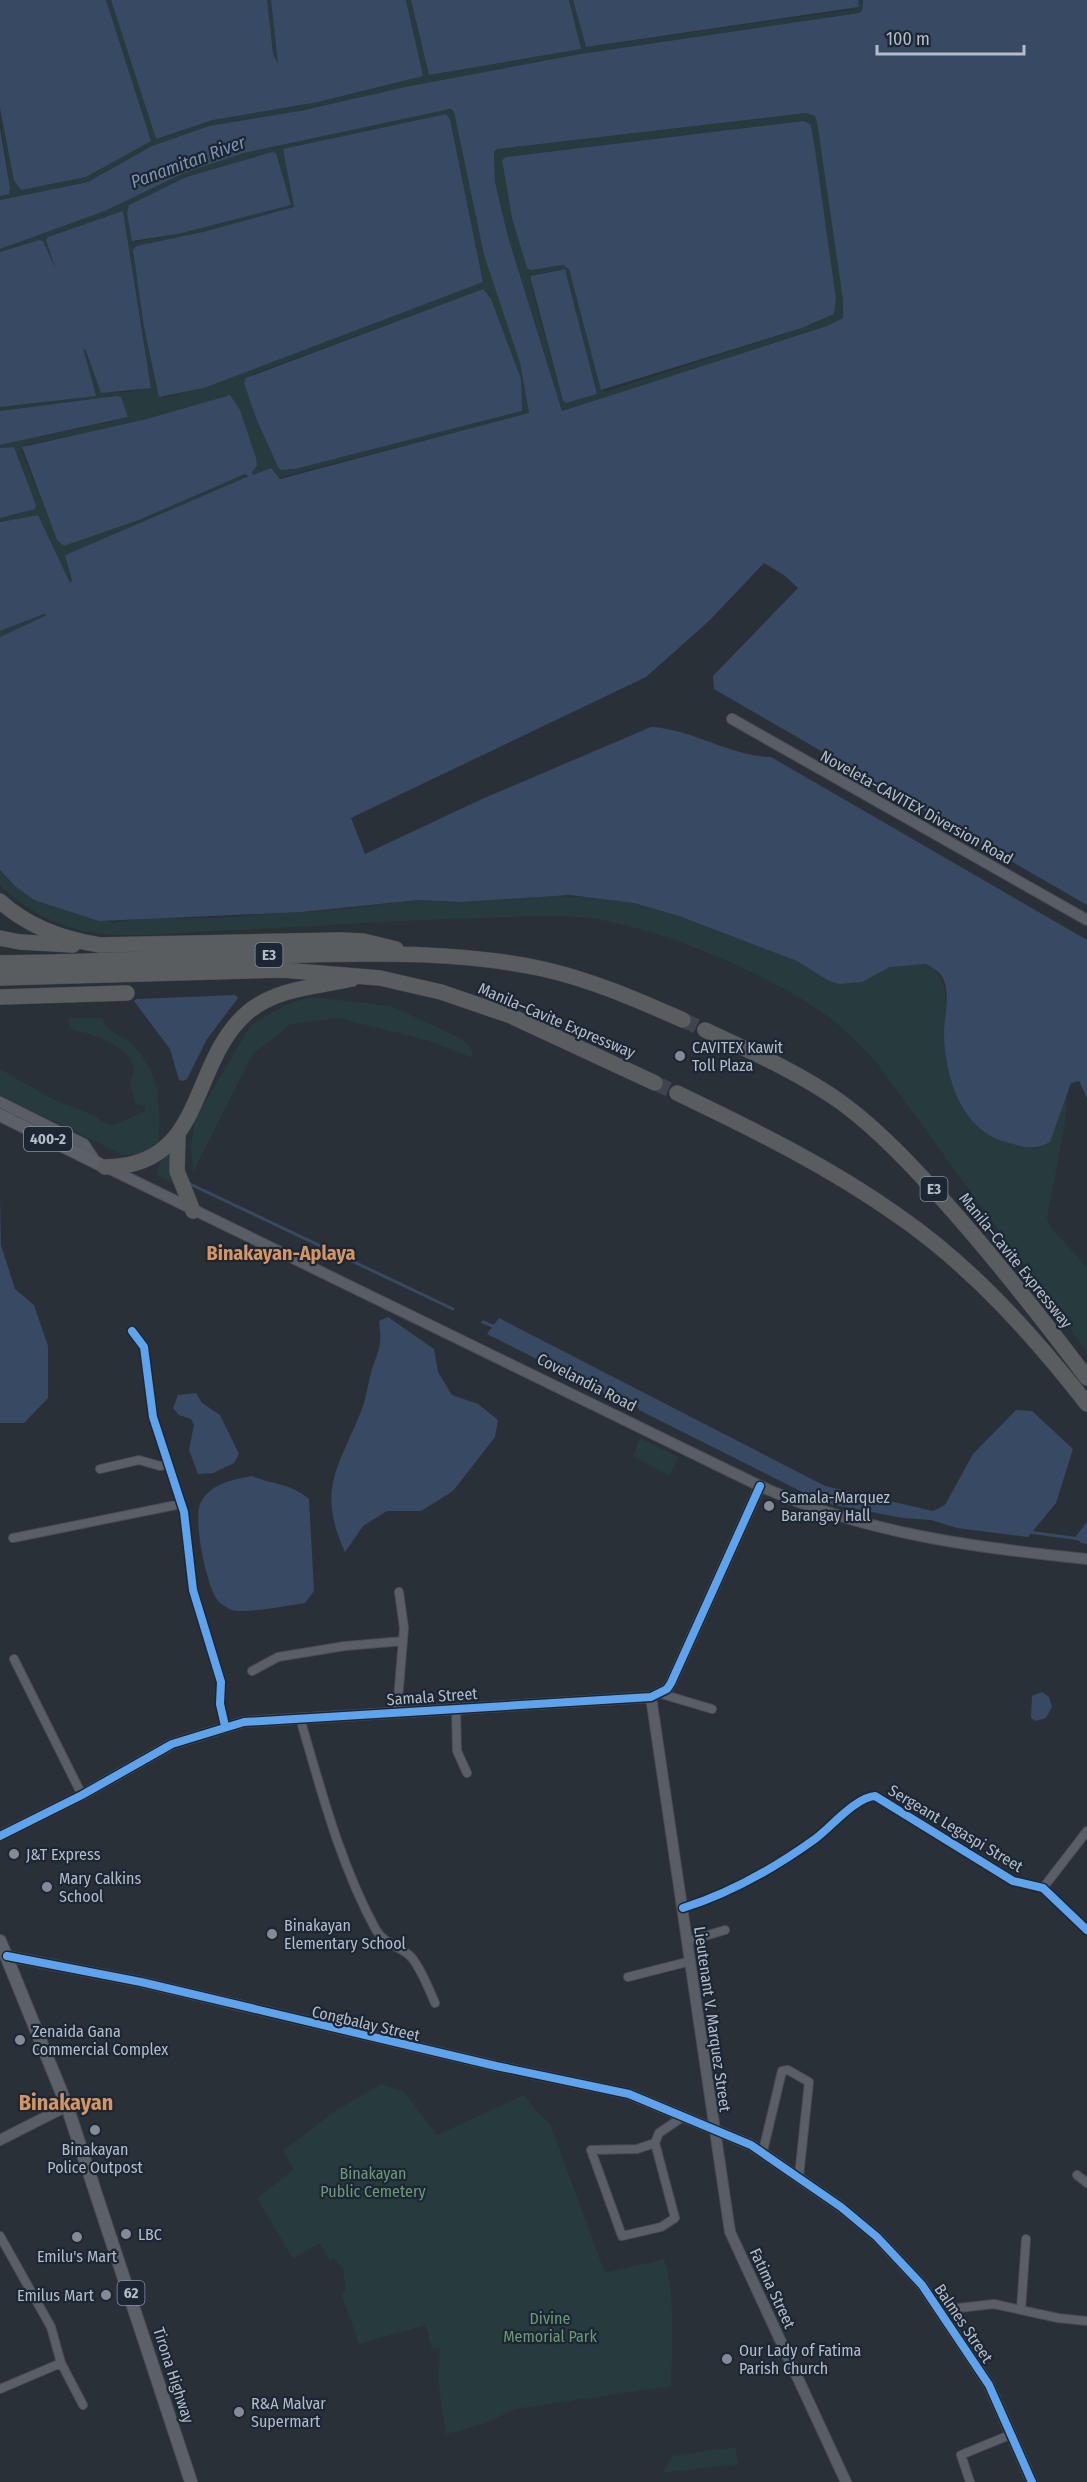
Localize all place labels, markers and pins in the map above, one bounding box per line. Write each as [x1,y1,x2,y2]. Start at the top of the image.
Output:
place label: CAVITEX Kawit Toll Plaza [692,1038,784,1075]
marker: CAVITEX Kawit Toll Plaza [673,1049,687,1063]
place label: Samala-Marquez Barangay Hall [781,1488,890,1525]
marker: Samala-Marquez Barangay Hall [762,1499,776,1513]
place label: J&T Express [26,1845,101,1864]
marker: J&T Express [7,1847,21,1861]
place label: Mary Calkins School [59,1869,141,1906]
marker: Mary Calkins School [40,1880,54,1894]
place label: Binakayan Elementary School [284,1916,406,1953]
marker: Binakayan Elementary School [265,1927,279,1941]
place label: Zenaida Gana Commercial Complex [32,2022,168,2059]
marker: Zenaida Gana Commercial Complex [13,2033,27,2047]
marker: Binakayan Police Outpost [88,2123,102,2137]
place label: Binakayan Police Outpost [47,2140,143,2177]
place label: LBC [138,2225,162,2244]
marker: LBC [119,2227,133,2241]
marker: Emilu's Mart [70,2230,84,2244]
place label: Emilu's Mart [37,2247,118,2266]
place label: Emilus Mart [17,2286,95,2305]
marker: Emilus Mart [99,2288,113,2302]
place label: Our Lady of Fatima Parish Church [739,2341,862,2378]
marker: Our Lady of Fatima Parish Church [720,2352,734,2366]
place label: R&A Malvar Supermart [251,2394,326,2431]
marker: R&A Malvar Supermart [232,2405,246,2419]

